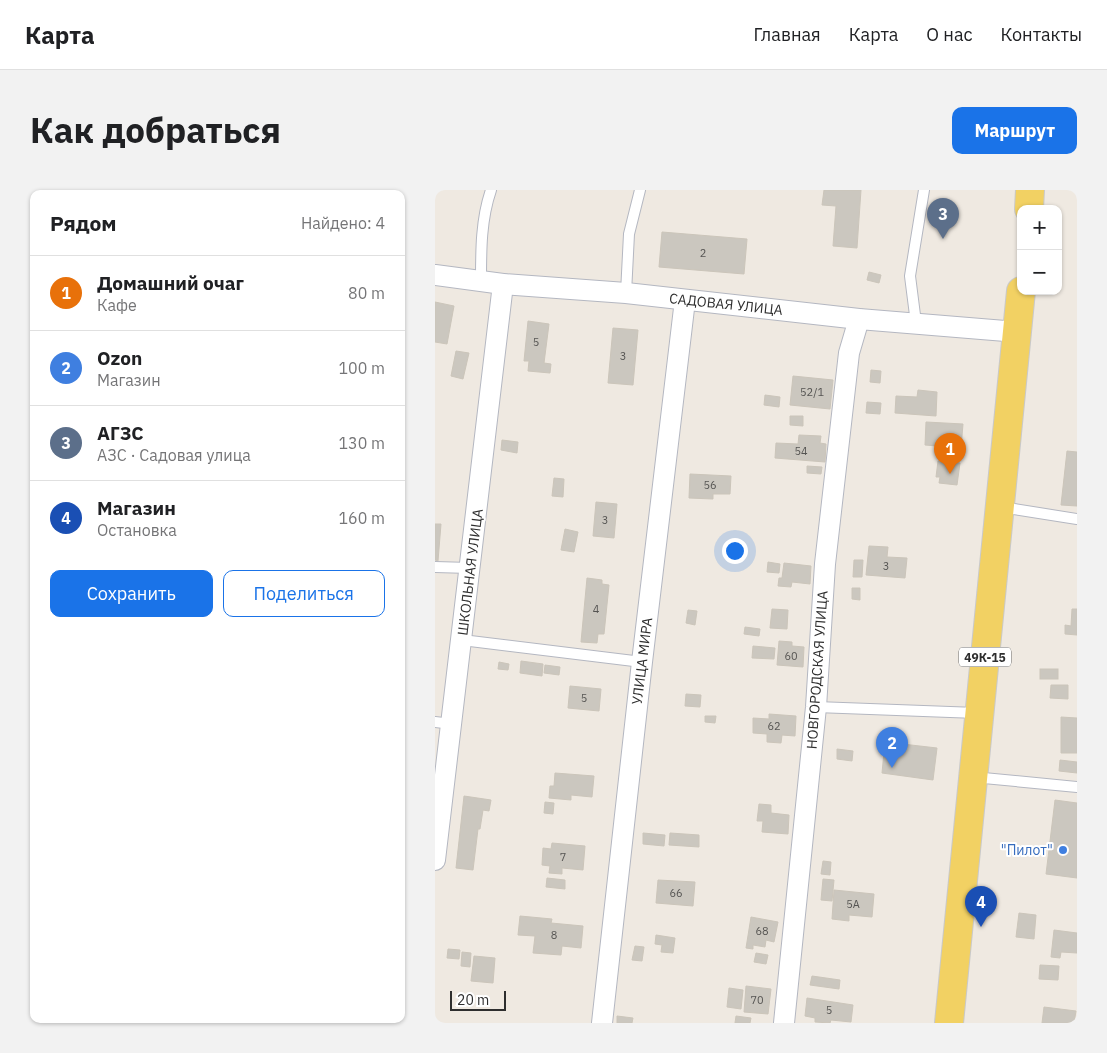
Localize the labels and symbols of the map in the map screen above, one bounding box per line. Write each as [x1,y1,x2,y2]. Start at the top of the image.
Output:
pin: 3 [927,198,959,239]
house number: 2 [700,246,706,260]
street label: САДОВАЯ УЛИЦА [668,289,784,319]
house number: 5 [533,335,539,349]
house number: 3 [620,349,626,363]
house number: 52/1 [800,385,824,399]
pin: 1 [934,433,966,474]
house number: 54 [794,444,808,458]
house number: 56 [703,478,717,492]
street label: ШКОЛЬНАЯ УЛИЦА [453,507,487,636]
house number: 3 [602,513,608,527]
your location [722,538,748,564]
house number: 3 [883,559,889,573]
street label: НОВГОРОДСКАЯ УЛИЦА [802,590,832,750]
house number: 4 [593,602,600,616]
street label: УЛИЦА МИРА [628,616,656,706]
road number: 49К-15 [959,648,1011,667]
house number: 60 [784,649,798,663]
house number: 5 [581,691,587,705]
house number: 62 [767,719,781,733]
pin: 2 [876,727,908,768]
place label: "Пилот" [1001,841,1053,859]
marker: "Пилот" [1057,844,1069,856]
house number: 7 [560,850,566,864]
house number: 66 [669,886,683,900]
pin: 4 [965,886,997,927]
house number: 5А [846,897,860,911]
house number: 68 [755,924,769,938]
house number: 8 [551,928,557,942]
scale bar [450,988,506,1011]
house number: 70 [750,993,764,1007]
house number: 5 [826,1003,832,1017]

